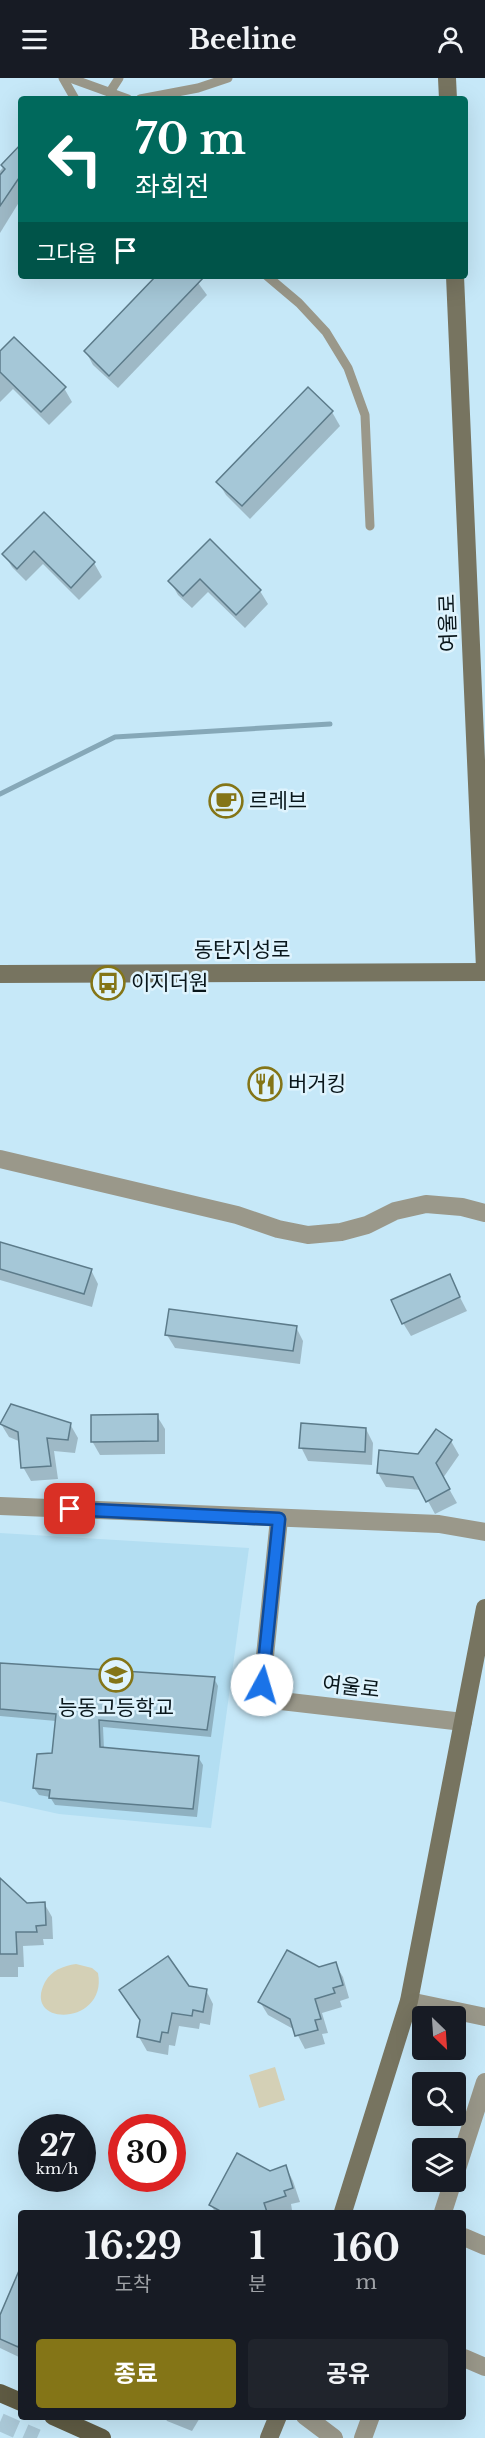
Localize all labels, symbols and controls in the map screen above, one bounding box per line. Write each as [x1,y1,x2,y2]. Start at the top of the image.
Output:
icon: menu [18,23,51,56]
text: Beeline [189,23,296,56]
icon: person [434,23,467,56]
text: 70 m [135,113,246,165]
icon: left [36,120,114,198]
text: 좌회전 [135,170,210,203]
icon: arrive [109,234,142,267]
text: 그다음 [36,240,97,267]
street label: 여울로 [434,594,462,652]
cafe icon: 르레브 [208,783,244,819]
place label: 르레브 [249,788,307,814]
street label: 동탄지성로 [194,937,290,963]
bus stop icon: 이지더원 [90,965,126,1001]
place label: 이지더원 [131,970,208,996]
restaurant icon: 버거킹 [247,1066,283,1102]
place label: 버거킹 [288,1071,346,1097]
pin [44,1483,95,1534]
icon: arrive [53,1492,86,1525]
position arrow [230,1653,294,1717]
school or university icon: 능동고등학교 [98,1657,134,1693]
street label: 여울로 [321,1671,381,1703]
place label: 능동고등학교 [58,1695,174,1721]
north arrow [412,2006,466,2060]
map controls [412,2006,466,2192]
button: search [412,2072,466,2126]
speed limit sign: 30 [108,2114,186,2192]
text: 27 [39,2127,75,2164]
button: layers [412,2138,466,2192]
text: km/h [36,2159,78,2178]
text: 16:29 [84,2224,182,2269]
text: 1 [250,2224,265,2269]
text: 160 [333,2226,400,2271]
text: m [356,2270,377,2294]
text: 도착 [115,2272,151,2296]
text: 분 [248,2272,267,2296]
button: 종료 [36,2339,236,2408]
button: 공유 [248,2339,448,2408]

